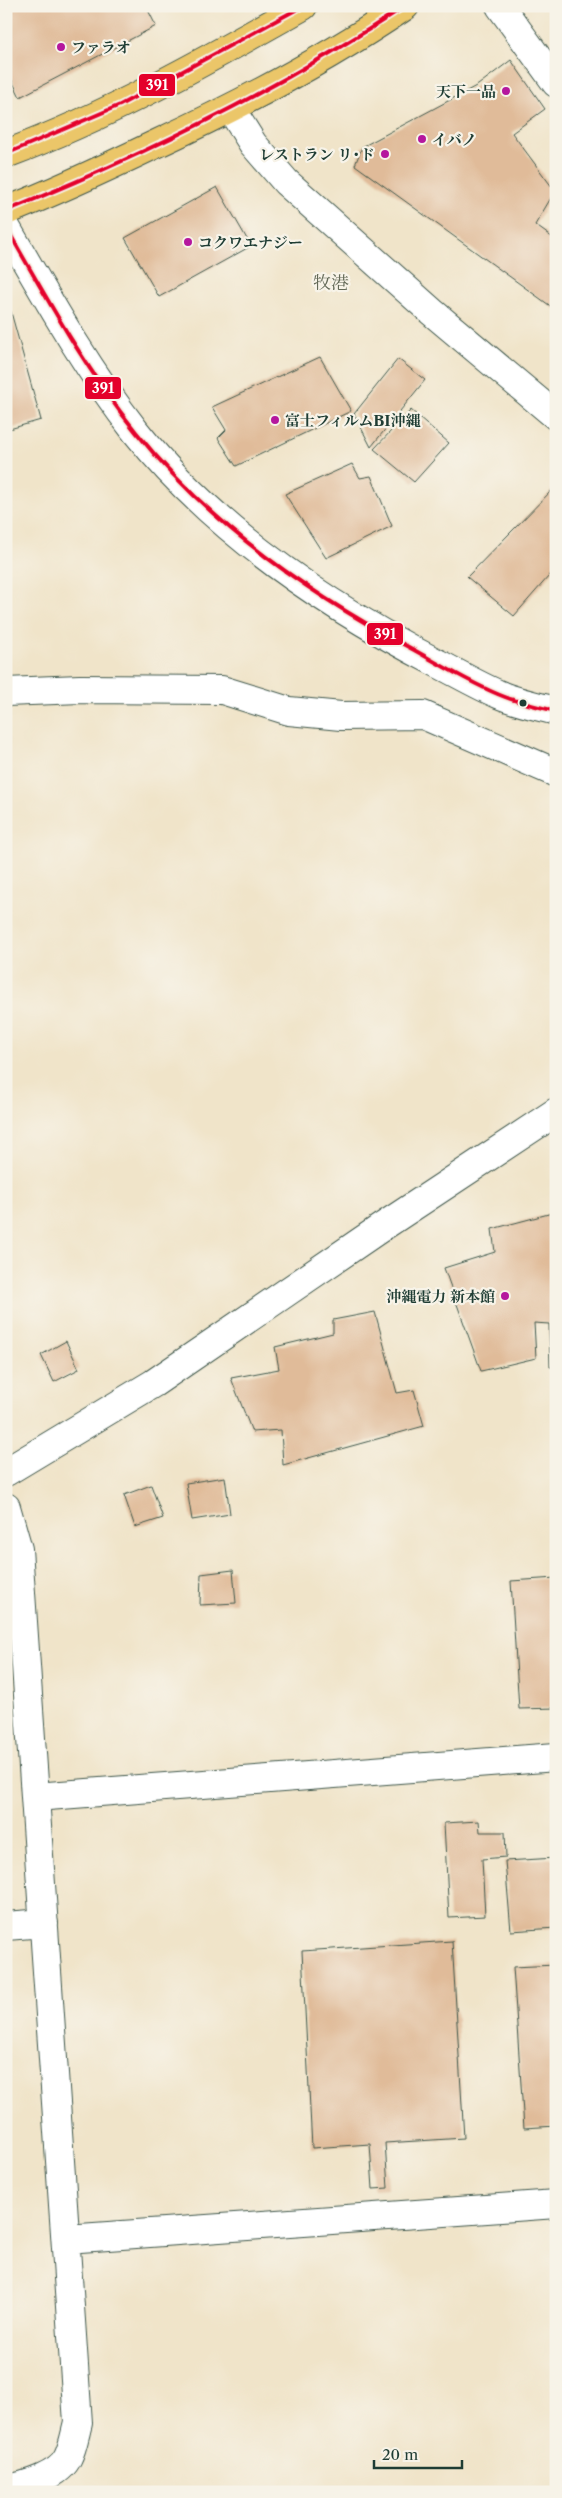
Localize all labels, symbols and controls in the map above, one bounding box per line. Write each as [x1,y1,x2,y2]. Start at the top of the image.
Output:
place label: ファラオ [71,38,131,57]
marker: ファラオ [55,41,67,53]
line badge: 391 [138,73,176,97]
text: 391 [146,76,169,94]
place label: 天下一品 [436,82,496,101]
marker: 天下一品 [500,85,512,97]
place label: イバノ [432,130,477,149]
marker: イバノ [416,133,428,145]
place label: レストラン リ･ド [259,145,375,164]
marker: レストラン リ･ド [379,148,391,160]
place label: コクワエナジー [198,233,303,252]
marker: コクワエナジー [182,236,194,248]
district label: 牧港 [313,272,349,294]
line badge: 391 [84,376,122,400]
text: 391 [92,379,115,397]
place label: 富士フィルムBI沖縄 [285,411,422,430]
marker: 富士フィルムBI沖縄 [269,414,281,426]
line badge: 391 [366,622,404,646]
text: 391 [374,625,397,643]
unlabelled marker [518,698,528,708]
place label: 沖縄電力 新本館 [386,1287,495,1306]
marker: 沖縄電力 新本館 [499,1290,511,1302]
scale bar [374,2438,462,2470]
text: 20 m [382,2445,418,2464]

